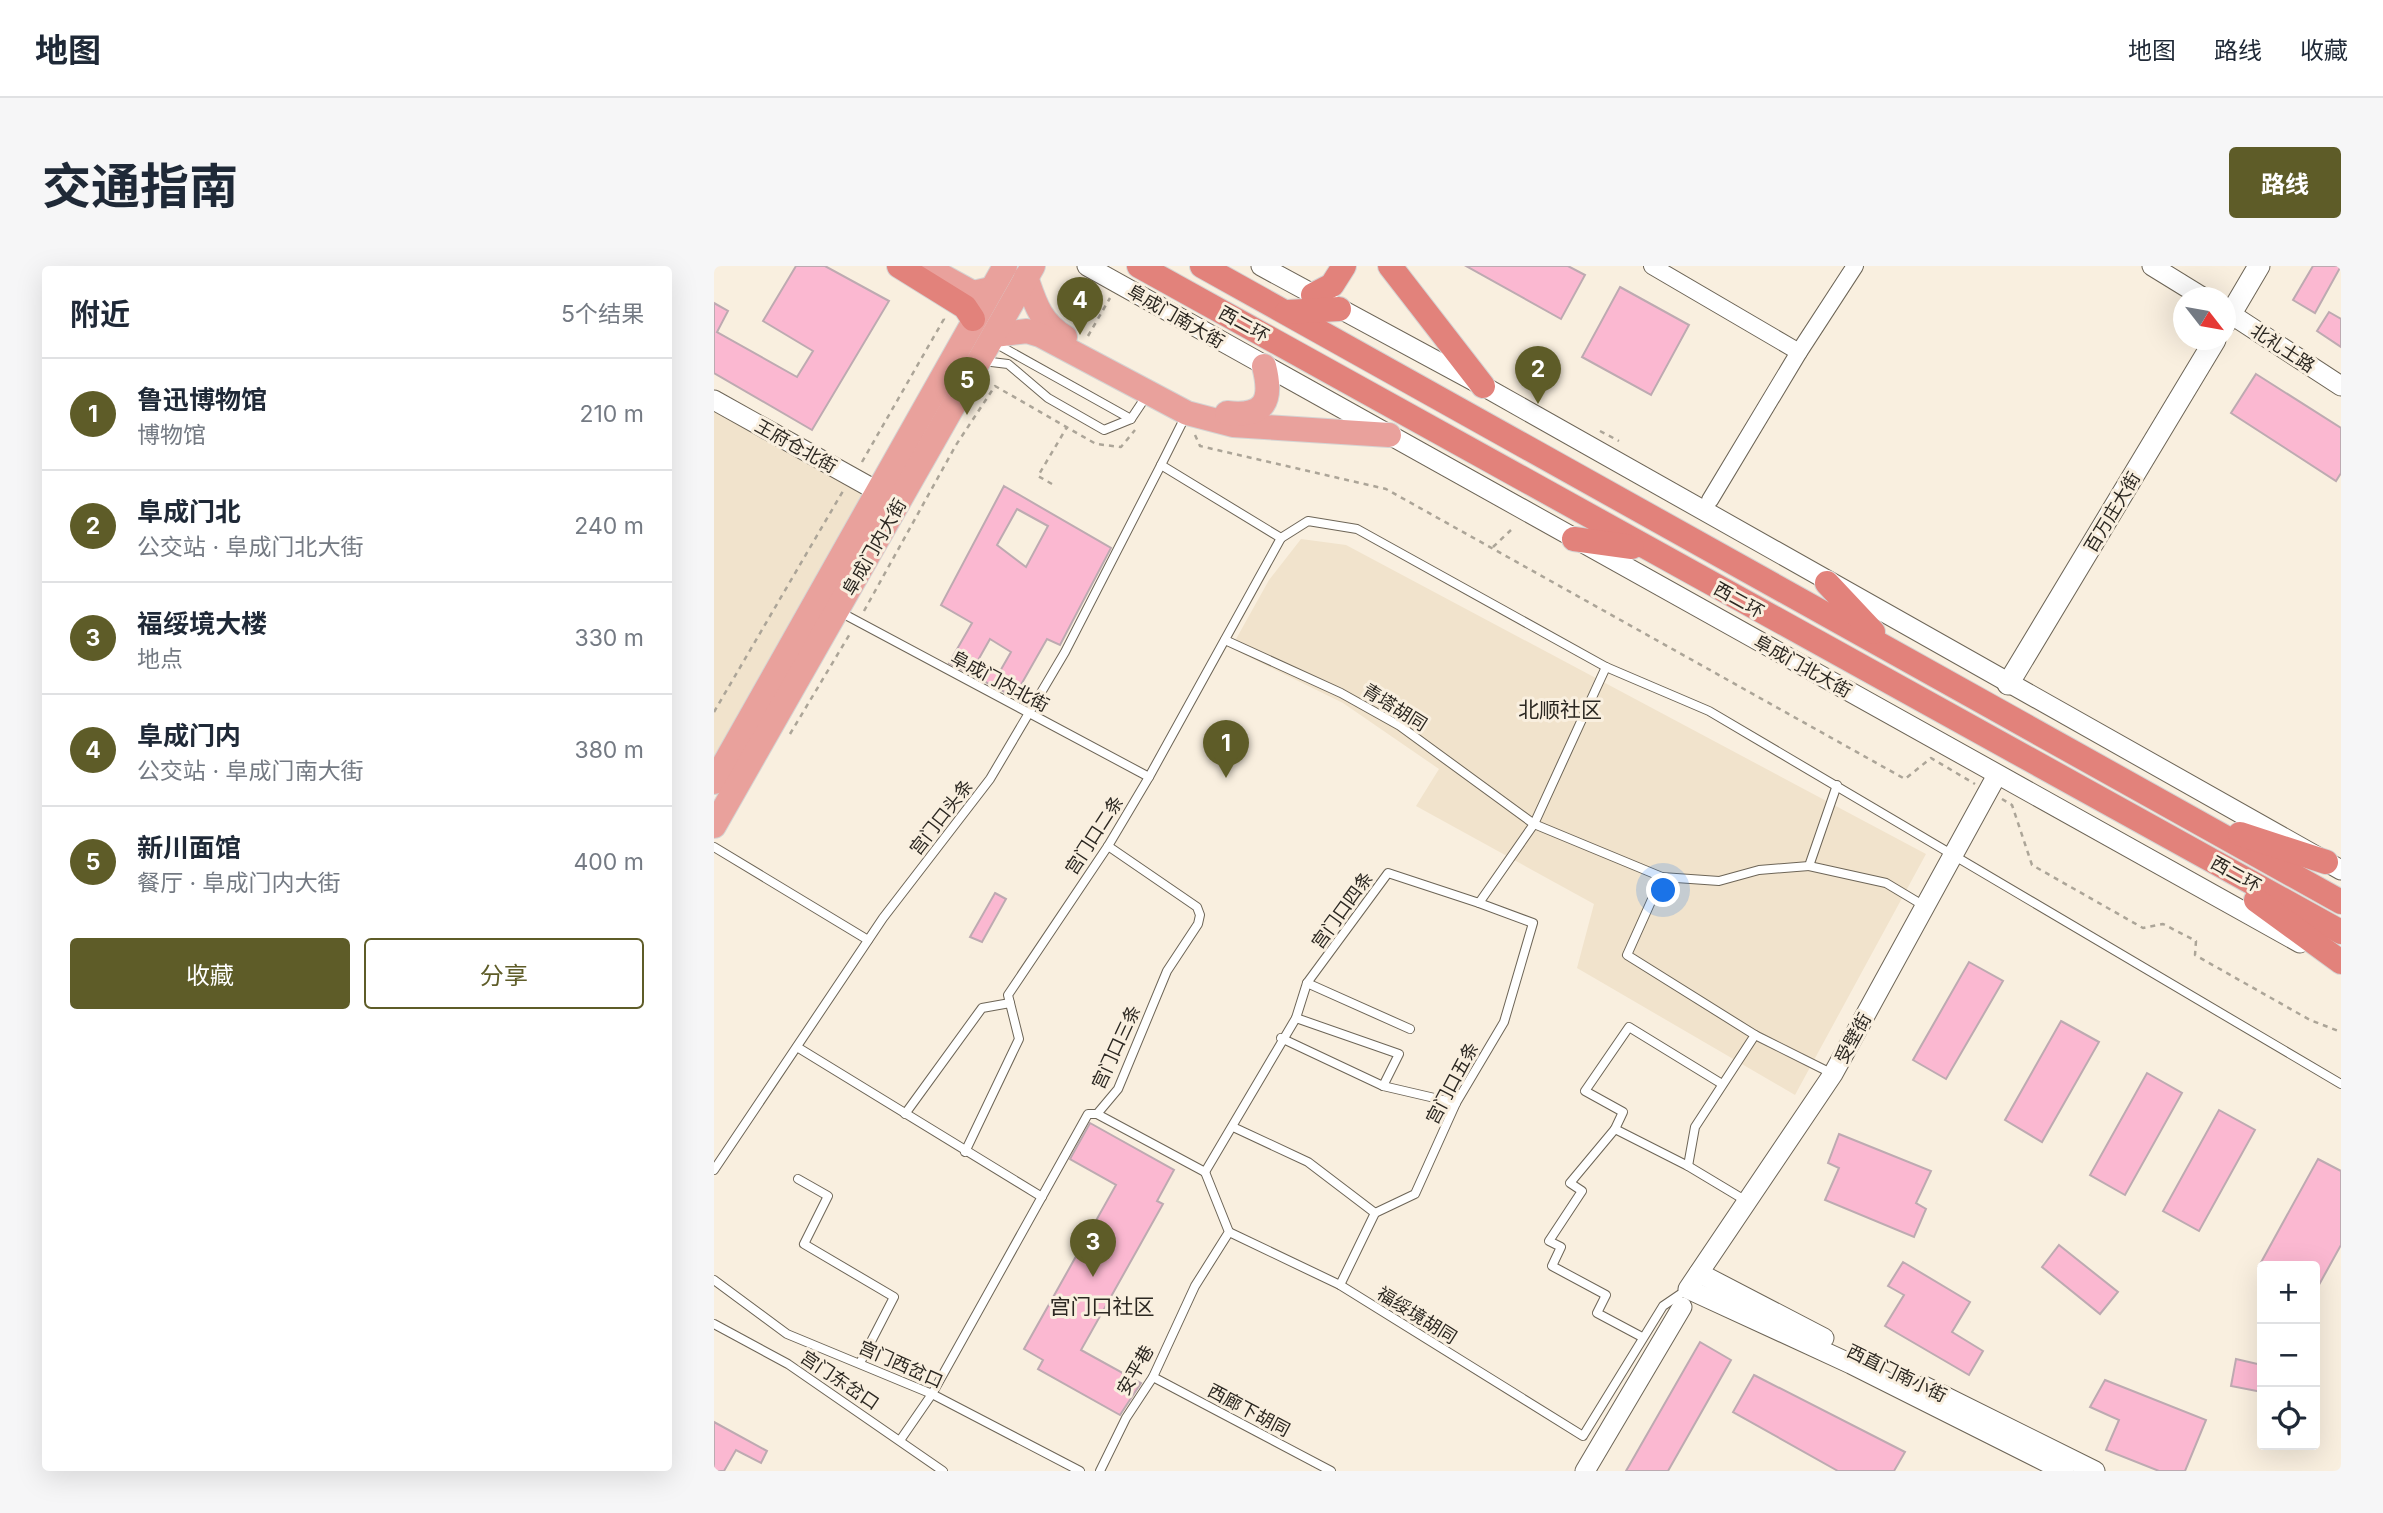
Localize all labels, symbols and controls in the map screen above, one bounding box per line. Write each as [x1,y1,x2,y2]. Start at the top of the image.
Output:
text: 地图 [35,30,101,70]
text: 地图 [2128,36,2176,65]
text: 路线 [2214,36,2262,65]
text: 收藏 [2300,36,2348,65]
button: 路线 [2229,147,2341,218]
text: 交通指南 [42,157,238,216]
pin: 4 [1057,277,1103,335]
street label: 阜成门南大街 [1124,280,1228,352]
north arrow [2173,287,2236,350]
text: 附近 [70,296,130,332]
text: 5个结果 [561,300,644,328]
street label: 西二环 [1215,302,1273,346]
street label: 北礼士路 [2247,320,2319,376]
pin: 2 [1515,346,1561,404]
pin: 5 [944,357,990,415]
text: 鲁迅博物馆 [137,384,267,415]
text: 1 [88,400,98,428]
text: 210 m [579,400,644,428]
street label: 王府仓北街 [752,415,840,477]
text: 博物馆 [137,421,206,449]
street label: 百万庄大街 [2080,468,2144,556]
street label: 阜成门内大街 [838,495,910,599]
text: 阜成门北 [137,496,241,527]
text: 2 [86,512,100,540]
text: 240 m [574,512,644,540]
text: 公交站 · 阜成门北大街 [137,533,364,561]
street label: 西二环 [1710,578,1768,622]
text: 福绥境大楼 [137,608,267,639]
text: 3 [86,624,100,652]
text: 330 m [574,624,644,652]
street label: 阜成门北大街 [1751,631,1855,701]
text: 地点 [137,645,183,673]
street label: 阜成门内北街 [947,646,1053,716]
street label: 青塔胡同 [1359,679,1431,735]
district label: 北顺社区 [1518,697,1602,722]
text: 阜成门内 [137,720,241,751]
pin: 1 [1203,720,1249,778]
text: 4 [85,736,101,764]
text: 380 m [574,736,644,764]
text: 公交站 · 阜成门南大街 [137,757,364,785]
street label: 宫门口头条 [905,775,977,859]
street label: 宫门口二条 [1061,792,1127,878]
text: 新川面馆 [137,832,241,863]
text: 5 [86,848,100,876]
text: 400 m [574,848,644,876]
street label: 西二环 [2207,852,2265,896]
street label: 宫门口四条 [1307,867,1377,953]
text: 餐厅 · 阜成门内大街 [137,869,341,897]
your location [1646,873,1680,907]
button: 收藏 [70,938,350,1009]
button: 分享 [364,938,644,1009]
street label: 宫门口三条 [1087,1002,1145,1092]
street label: 受壁街 [1831,1009,1875,1067]
street label: 宫门口五条 [1422,1038,1482,1128]
pin: 3 [1070,1219,1116,1277]
map controls [2257,1261,2320,1450]
button: + [2257,1261,2320,1324]
street label: 福绥境胡同 [1373,1282,1461,1348]
district label: 宫门口社区 [1050,1294,1155,1319]
button: − [2257,1324,2320,1387]
street label: 宫门西岔口 [856,1336,946,1392]
street label: 西直门南小街 [1844,1340,1950,1406]
street label: 安平巷 [1112,1341,1158,1399]
street label: 宫门东岔口 [797,1346,883,1414]
street label: 西廊下胡同 [1204,1380,1294,1440]
button: locate [2257,1387,2320,1450]

